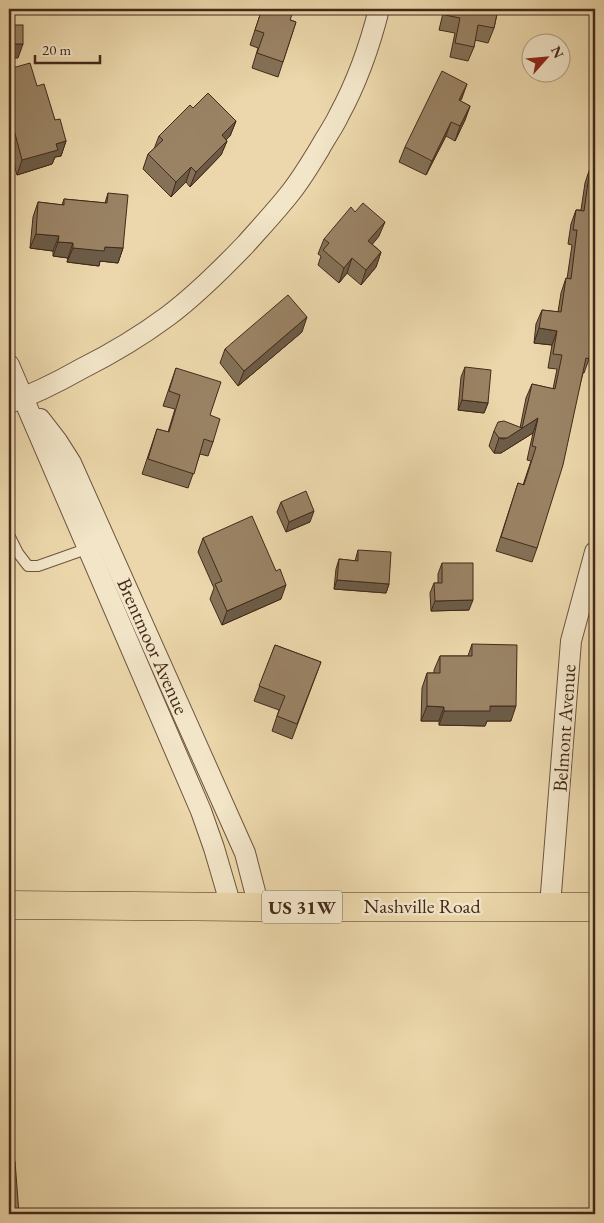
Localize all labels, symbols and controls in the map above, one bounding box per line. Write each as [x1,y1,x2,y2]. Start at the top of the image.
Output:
scale bar [35,32,100,64]
north arrow [522,32,572,82]
text: 20 m [42,40,71,59]
text: N [547,43,568,62]
street label: Brentmoor Avenue [111,574,195,718]
street label: Belmont Avenue [547,663,581,793]
road number: US 31W [262,890,342,924]
street label: Nashville Road [364,893,481,919]

